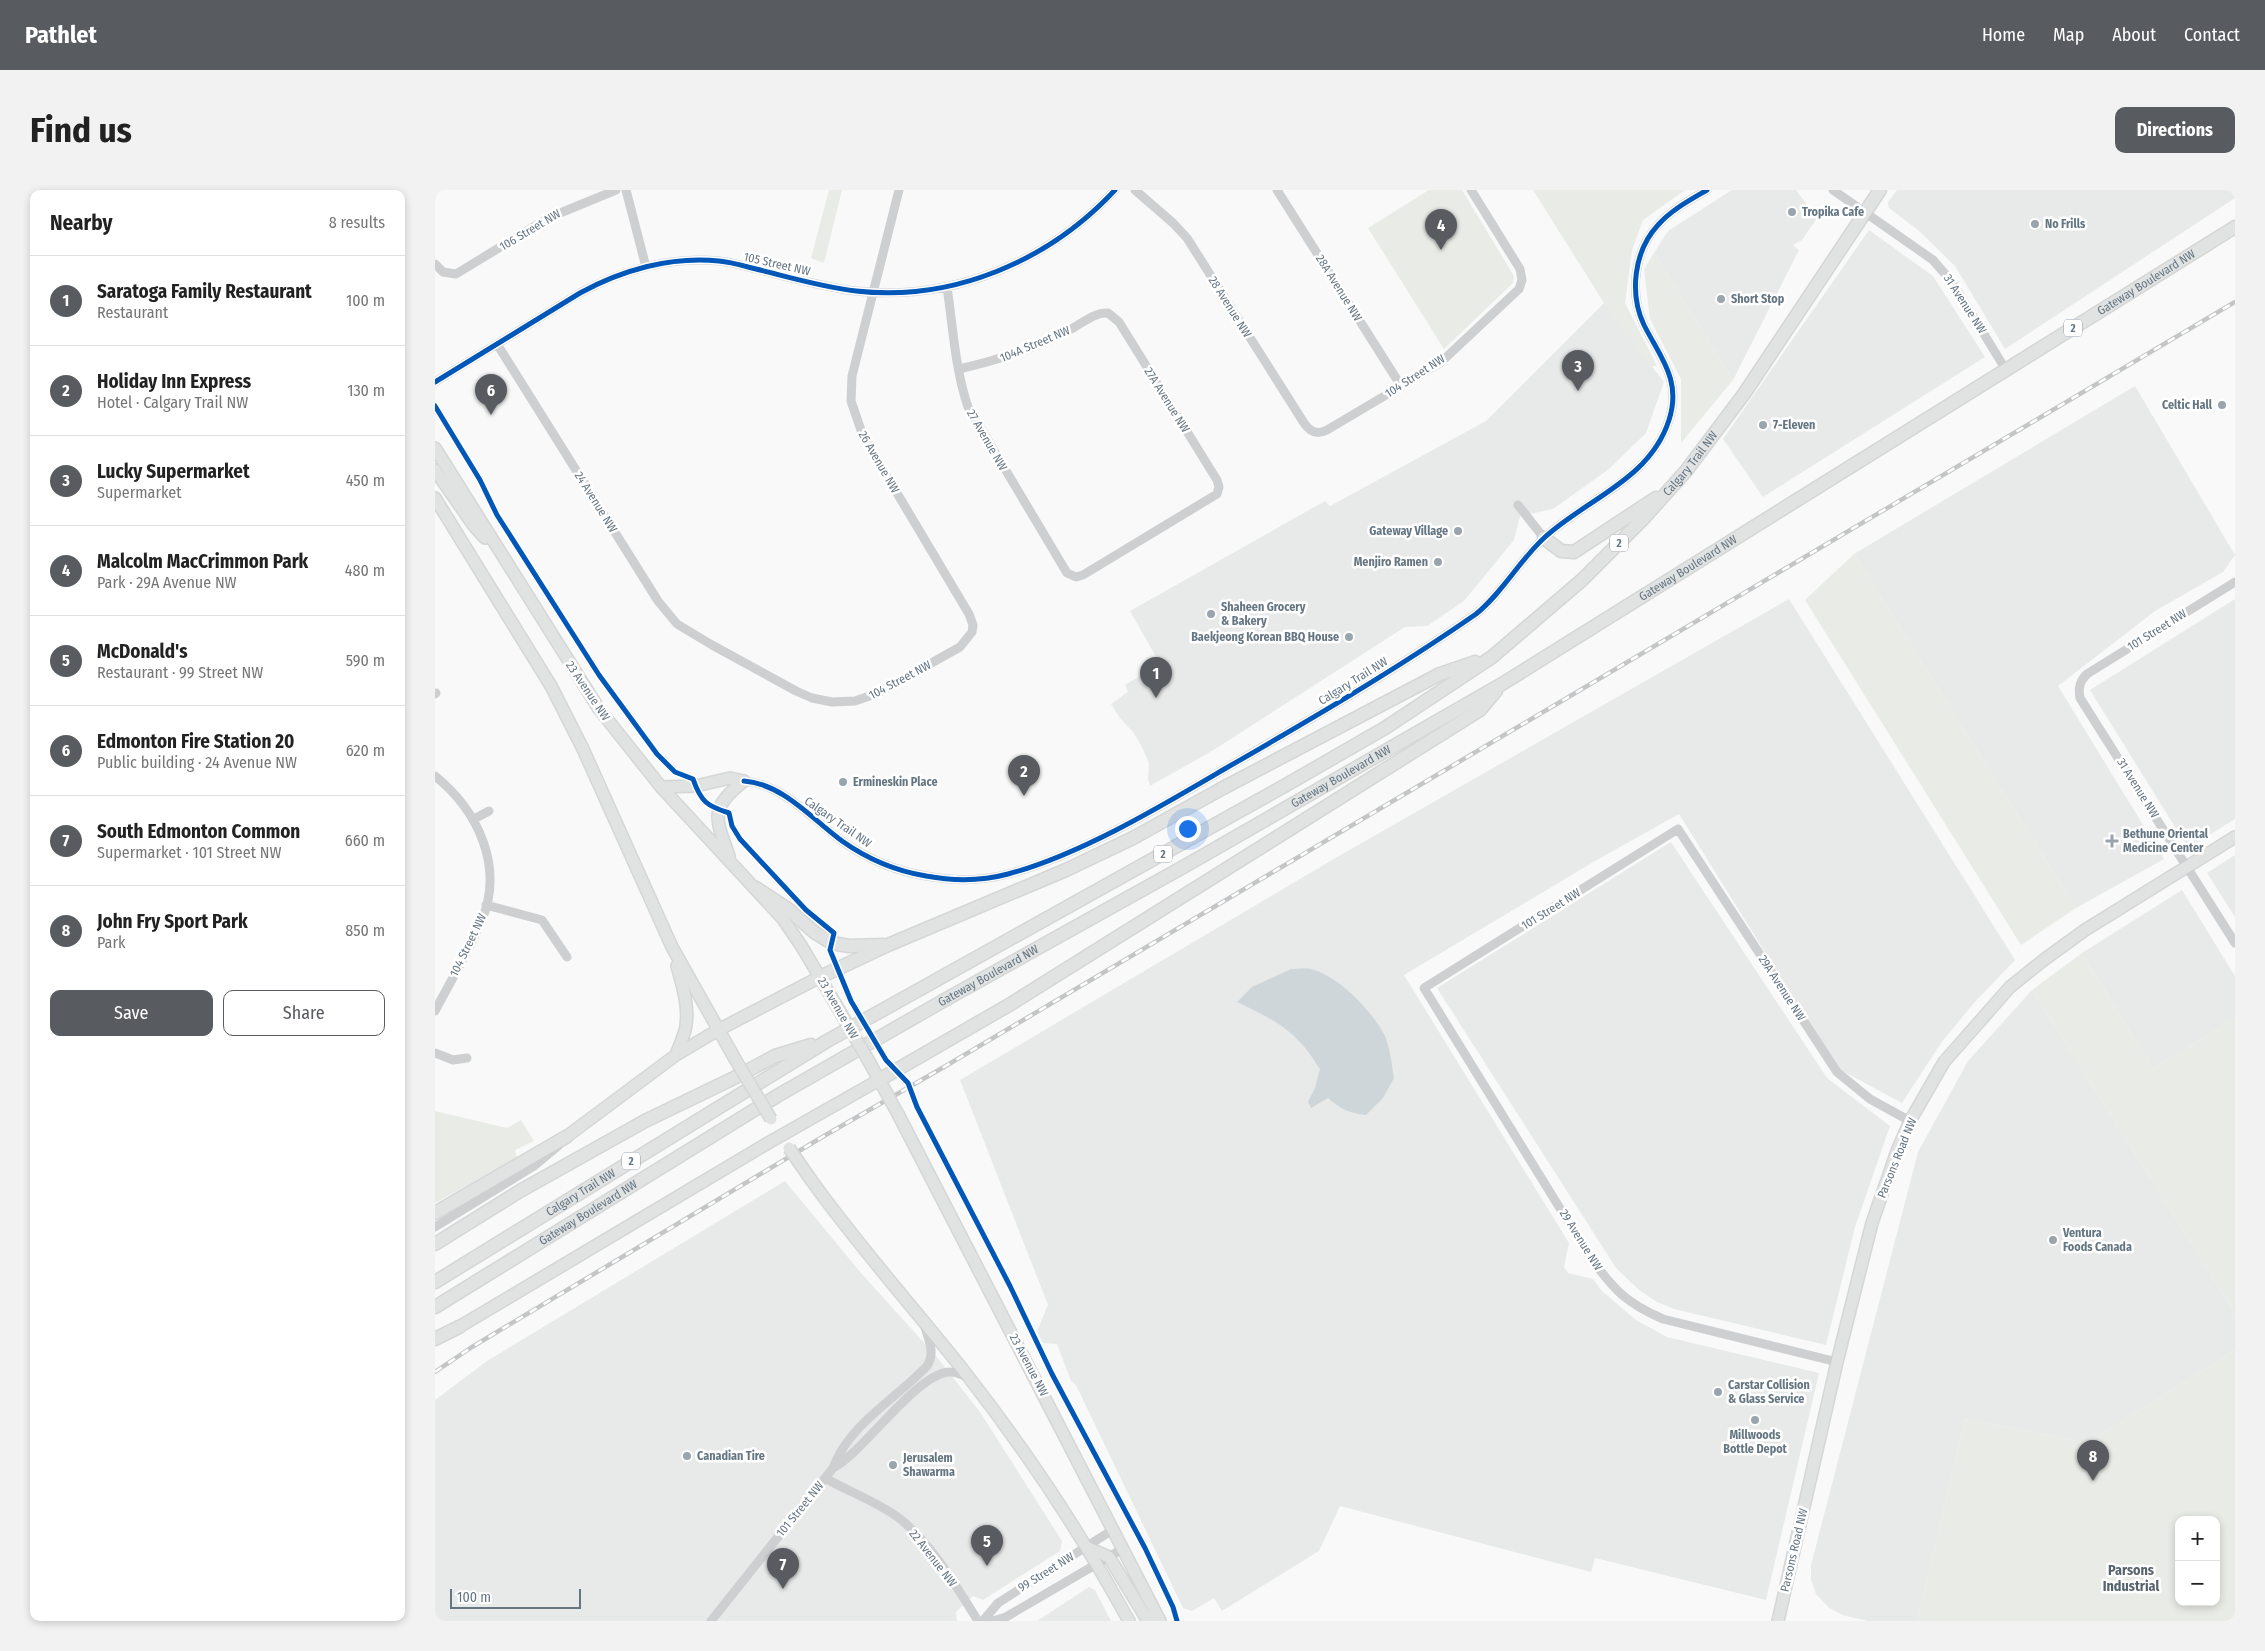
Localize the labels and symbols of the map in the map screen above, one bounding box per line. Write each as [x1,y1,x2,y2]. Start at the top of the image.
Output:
place label: Tropika Cafe [1802,205,1864,219]
street label: 106 Street NW [497,206,563,254]
marker: Tropika Cafe [1786,206,1798,218]
pin: 4 [1425,209,1457,250]
place label: No Frills [2045,217,2086,231]
marker: No Frills [2029,218,2041,230]
street label: Gateway Boulevard NW [2095,247,2198,318]
street label: 105 Street NW [742,250,812,278]
street label: 28A Avenue NW [1313,252,1365,324]
street label: 31 Avenue NW [1941,272,1989,336]
street label: 28 Avenue NW [1206,274,1254,340]
place label: Short Stop [1731,292,1785,306]
marker: Short Stop [1715,293,1727,305]
road number: 2 [2064,320,2082,336]
street label: 104A Street NW [998,323,1072,365]
pin: 3 [1562,350,1594,391]
street label: 104 Street NW [1383,352,1447,400]
street label: 27A Avenue NW [1141,365,1193,435]
pin: 6 [475,374,507,415]
place label: Celtic Hall [2162,398,2213,412]
marker: Celtic Hall [2216,399,2228,411]
street label: 27 Avenue NW [964,407,1010,473]
place label: 7-Eleven [1773,418,1815,432]
marker: 7-Eleven [1757,419,1769,431]
street label: 26 Avenue NW [856,429,902,495]
street label: Calgary Trail NW [1660,429,1720,499]
street label: 24 Avenue NW [572,469,620,535]
place label: Gateway Village [1369,524,1448,538]
marker: Gateway Village [1452,525,1464,537]
street label: Gateway Boulevard NW [1637,532,1740,604]
road number: 2 [1610,534,1628,552]
place label: Menjiro Ramen [1354,555,1428,569]
marker: Menjiro Ramen [1432,556,1444,568]
place label: Shaheen Grocery & Bakery [1221,600,1306,628]
street label: 101 Street NW [2125,606,2189,654]
marker: Shaheen Grocery & Bakery [1205,608,1217,620]
place label: Baekjeong Korean BBQ House [1191,630,1339,644]
marker: Baekjeong Korean BBQ House [1343,631,1355,643]
street label: Calgary Trail NW [1316,654,1390,708]
pin: 1 [1140,657,1172,698]
street label: 104 Street NW [867,658,933,702]
street label: 23 Avenue NW [563,659,613,723]
street label: Gateway Boulevard NW [1289,742,1393,811]
pin: 2 [1008,755,1040,796]
street label: 31 Avenue NW [2114,756,2162,820]
place label: Ermineskin Place [853,775,938,789]
marker: Ermineskin Place [837,776,849,788]
street label: Calgary Trail NW [802,794,874,850]
your location [1175,816,1201,842]
place label: Bethune Oriental Medicine Center [2123,827,2209,855]
marker: Bethune Oriental Medicine Center [2105,834,2119,848]
road number: 2 [1154,846,1172,862]
street label: 101 Street NW [1519,885,1583,933]
street label: 104 Street NW [447,911,489,979]
street label: Gateway Boulevard NW [936,942,1041,1009]
street label: 29A Avenue NW [1756,953,1808,1023]
street label: 23 Avenue NW [815,975,861,1041]
street label: Parsons Road NW [1875,1116,1919,1200]
road number: 2 [622,1152,640,1169]
street label: Calgary Trail NW [543,1166,618,1219]
street label: Gateway Boulevard NW [537,1177,640,1248]
street label: 29 Avenue NW [1557,1207,1605,1273]
place label: Ventura Foods Canada [2062,1226,2132,1254]
marker: Ventura Foods Canada [2047,1234,2059,1246]
street label: 23 Avenue NW [1007,1331,1051,1399]
place label: Carstar Collision & Glass Service [1728,1378,1810,1406]
marker: Carstar Collision & Glass Service [1712,1386,1724,1398]
marker: Millwoods Bottle Depot [1749,1414,1761,1426]
place label: Millwoods Bottle Depot [1723,1428,1788,1456]
pin: 8 [2077,1440,2109,1481]
place label: Canadian Tire [697,1449,765,1463]
marker: Canadian Tire [681,1450,693,1462]
place label: Jerusalem Shawarma [902,1451,955,1479]
marker: Jerusalem Shawarma [887,1459,899,1471]
street label: 101 Street NW [774,1479,826,1539]
street label: Parsons Road NW [1778,1507,1810,1593]
pin: 5 [971,1525,1003,1566]
street label: 22 Avenue NW [906,1527,960,1589]
pin: 7 [767,1548,799,1589]
street label: 99 Street NW [1016,1549,1076,1595]
district label: Parsons Industrial [2103,1562,2159,1595]
scale bar [450,1586,581,1609]

